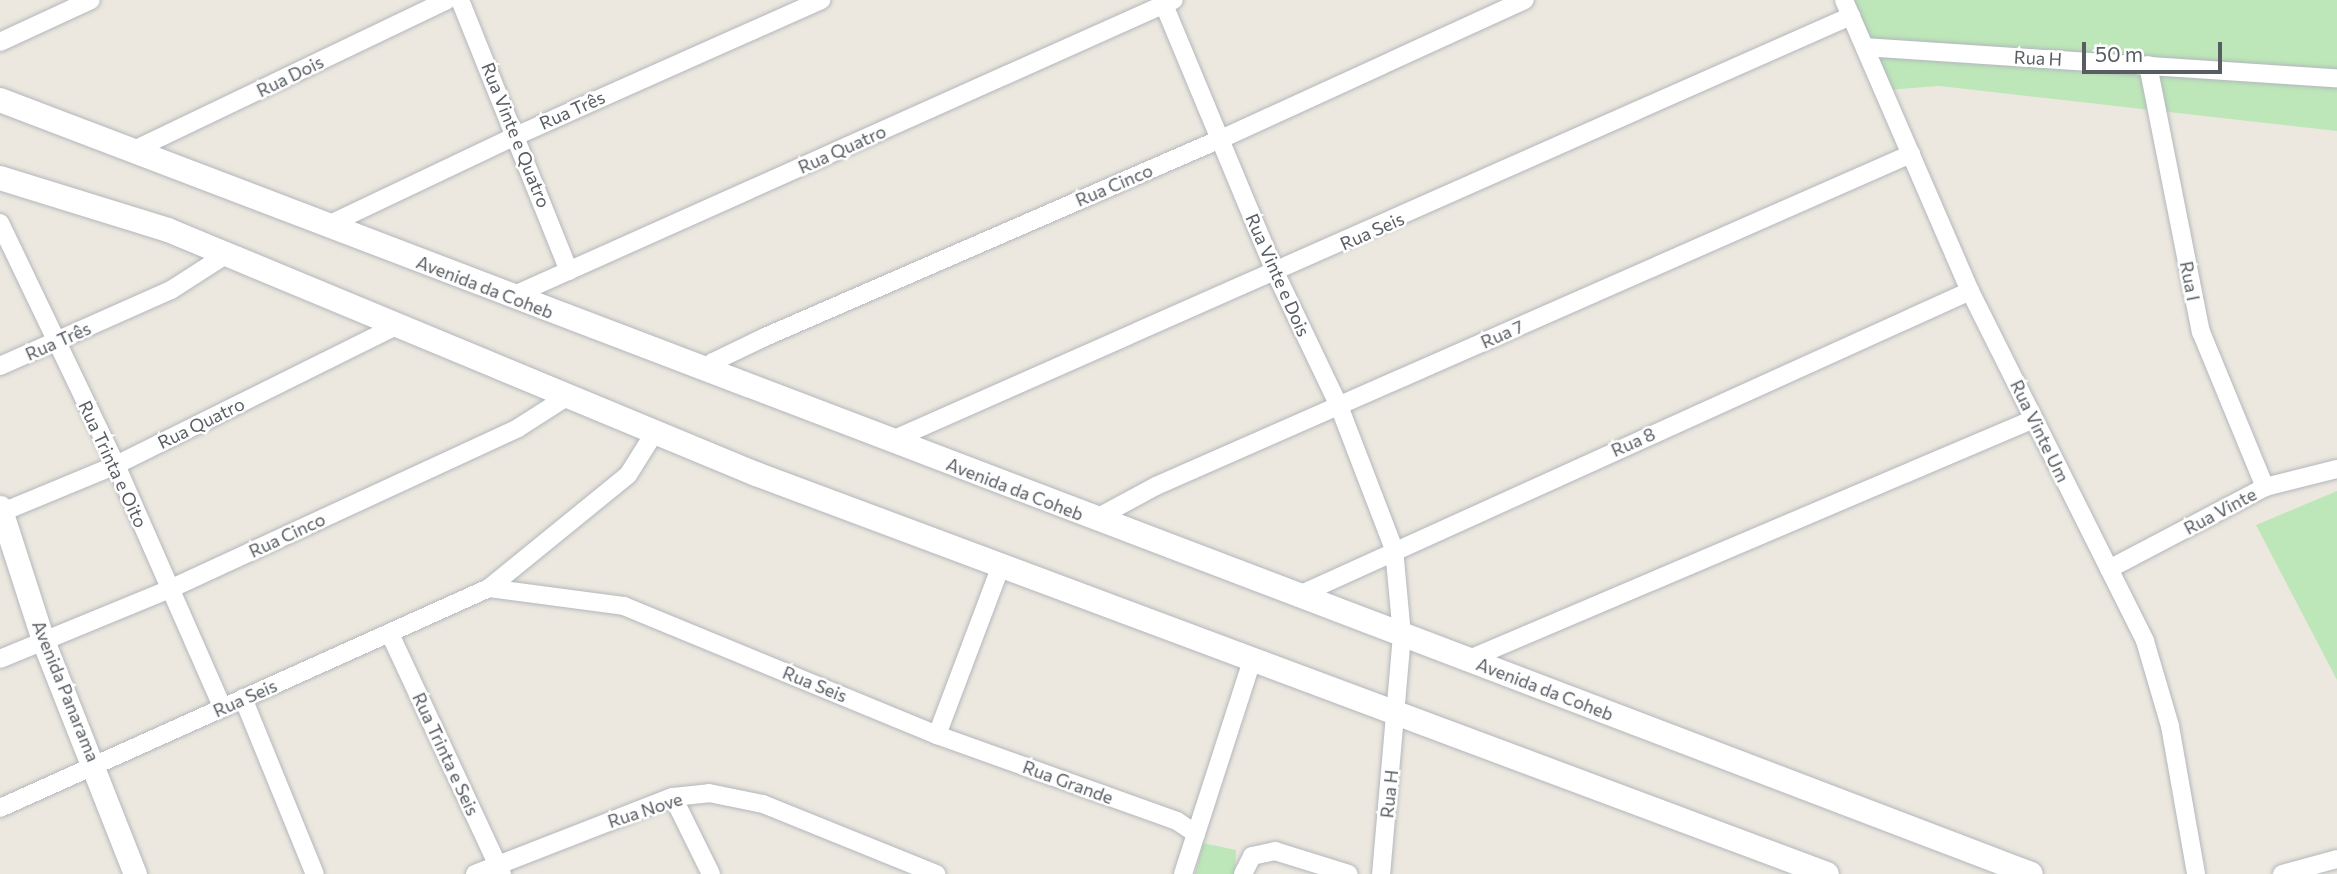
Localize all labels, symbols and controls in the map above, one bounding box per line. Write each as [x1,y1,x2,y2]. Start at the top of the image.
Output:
scale bar [2085,28,2225,72]
text: 50 m [2095,41,2143,66]
street label: Rua H [2013,46,2063,70]
street label: Rua Dois [253,51,327,101]
street label: Rua Vinte e Quatro [477,59,555,211]
street label: Rua Três [536,86,608,134]
street label: Rua Quatro [795,120,889,178]
street label: Rua Cinco [1072,159,1156,211]
street label: Rua Seis [1337,207,1407,255]
street label: Rua Vinte e Dois [1241,210,1315,340]
street label: Avenida da Coheb [413,251,557,323]
street label: Rua I [2176,259,2204,303]
street label: Rua 7 [1477,315,1527,353]
street label: Rua Três [22,317,94,365]
street label: Rua Vinte Um [2006,376,2074,486]
street label: Rua Quatro [154,393,248,453]
street label: Rua Trinta e Oito [74,397,152,531]
street label: Rua 8 [1608,423,1658,461]
street label: Avenida da Coheb [943,453,1087,525]
street label: Rua Vinte [2180,483,2260,539]
street label: Rua Cinco [245,508,329,562]
street label: Avenida Panarama [28,617,104,765]
street label: Avenida da Coheb [1473,653,1617,725]
street label: Rua Seis [780,661,850,707]
street label: Rua Seis [210,674,280,722]
street label: Rua Trinta e Seis [408,689,484,819]
street label: Rua Grande [1020,756,1116,808]
street label: Rua H [1376,769,1402,819]
street label: Rua Nove [605,788,685,832]

